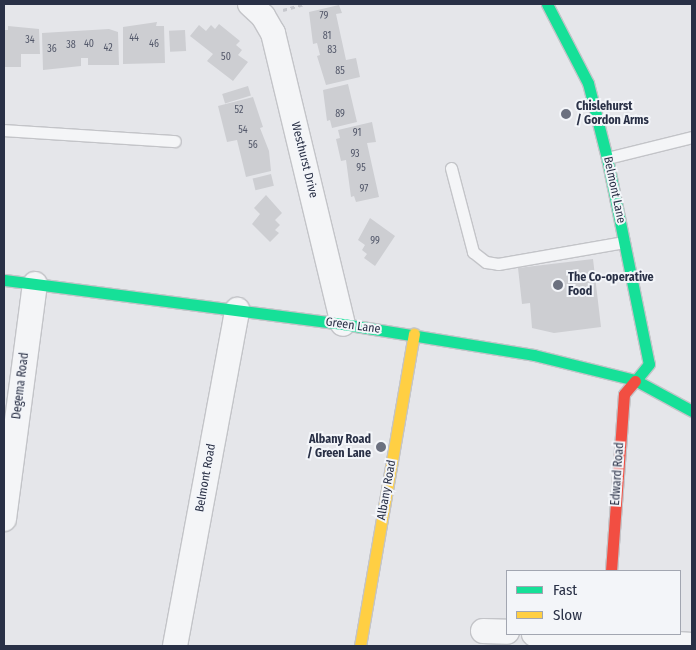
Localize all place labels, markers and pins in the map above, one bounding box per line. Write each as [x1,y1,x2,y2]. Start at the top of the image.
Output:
place label: Chislehurst / Gordon Arms [576,100,649,128]
marker: Chislehurst / Gordon Arms [560,108,572,120]
place label: The Co-operative Food [568,271,654,299]
marker: The Co-operative Food [552,279,564,291]
place label: Albany Road / Green Lane [307,433,371,461]
marker: Albany Road / Green Lane [375,441,387,453]

